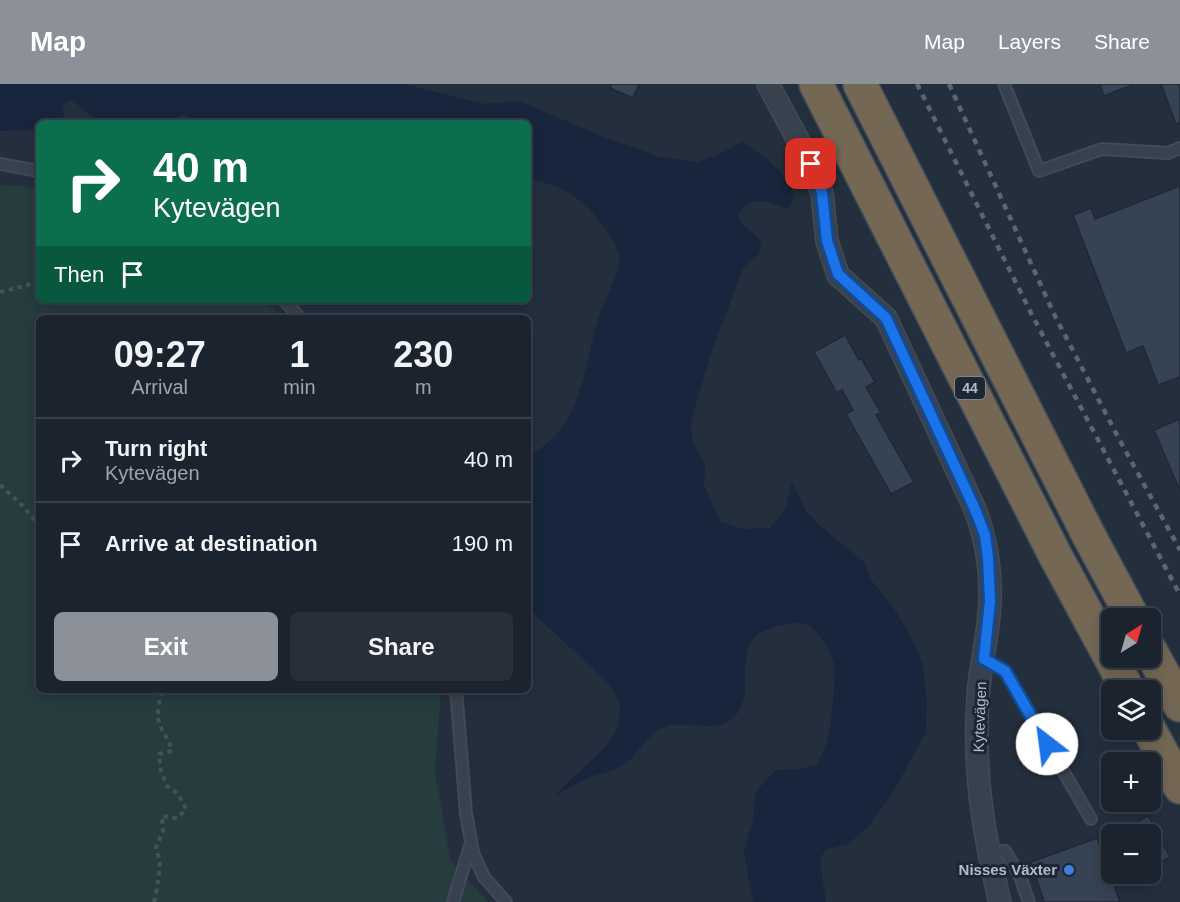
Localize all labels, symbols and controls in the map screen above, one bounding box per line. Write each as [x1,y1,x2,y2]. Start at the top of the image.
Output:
text: Map [30,26,86,57]
text: Map [924,30,965,53]
text: Layers [998,30,1061,53]
text: Share [1094,30,1150,53]
pin [785,138,836,189]
icon: right [54,144,132,222]
text: 40 m [153,144,249,191]
icon: arrive [794,147,827,180]
text: Kytevägen [153,193,281,223]
icon: arrive [116,258,149,291]
text: Then [54,262,104,287]
text: 09:27 [114,334,206,375]
text: 1 [289,334,309,375]
text: 230 [393,334,453,375]
text: Arrival [131,376,188,398]
text: min [283,376,316,398]
text: m [415,376,432,398]
road number: 44 [955,377,985,399]
text: Turn right [105,436,207,461]
icon: right [54,444,87,477]
text: 40 m [464,447,513,472]
text: Kytevägen [105,462,200,484]
icon: arrive [54,528,87,561]
text: Arrive at destination [105,531,318,556]
text: 190 m [452,531,513,556]
north arrow [1101,608,1161,668]
map controls [1101,608,1161,884]
button: Exit [54,612,278,681]
button: Share [290,612,513,681]
button: layers [1101,680,1161,740]
street label: Kytevägen [970,681,989,753]
position arrow [1015,712,1079,776]
button: + [1101,752,1161,812]
button: − [1101,824,1161,884]
place label: Nisses Växter [959,861,1057,878]
marker: Nisses Växter [1062,863,1076,877]

